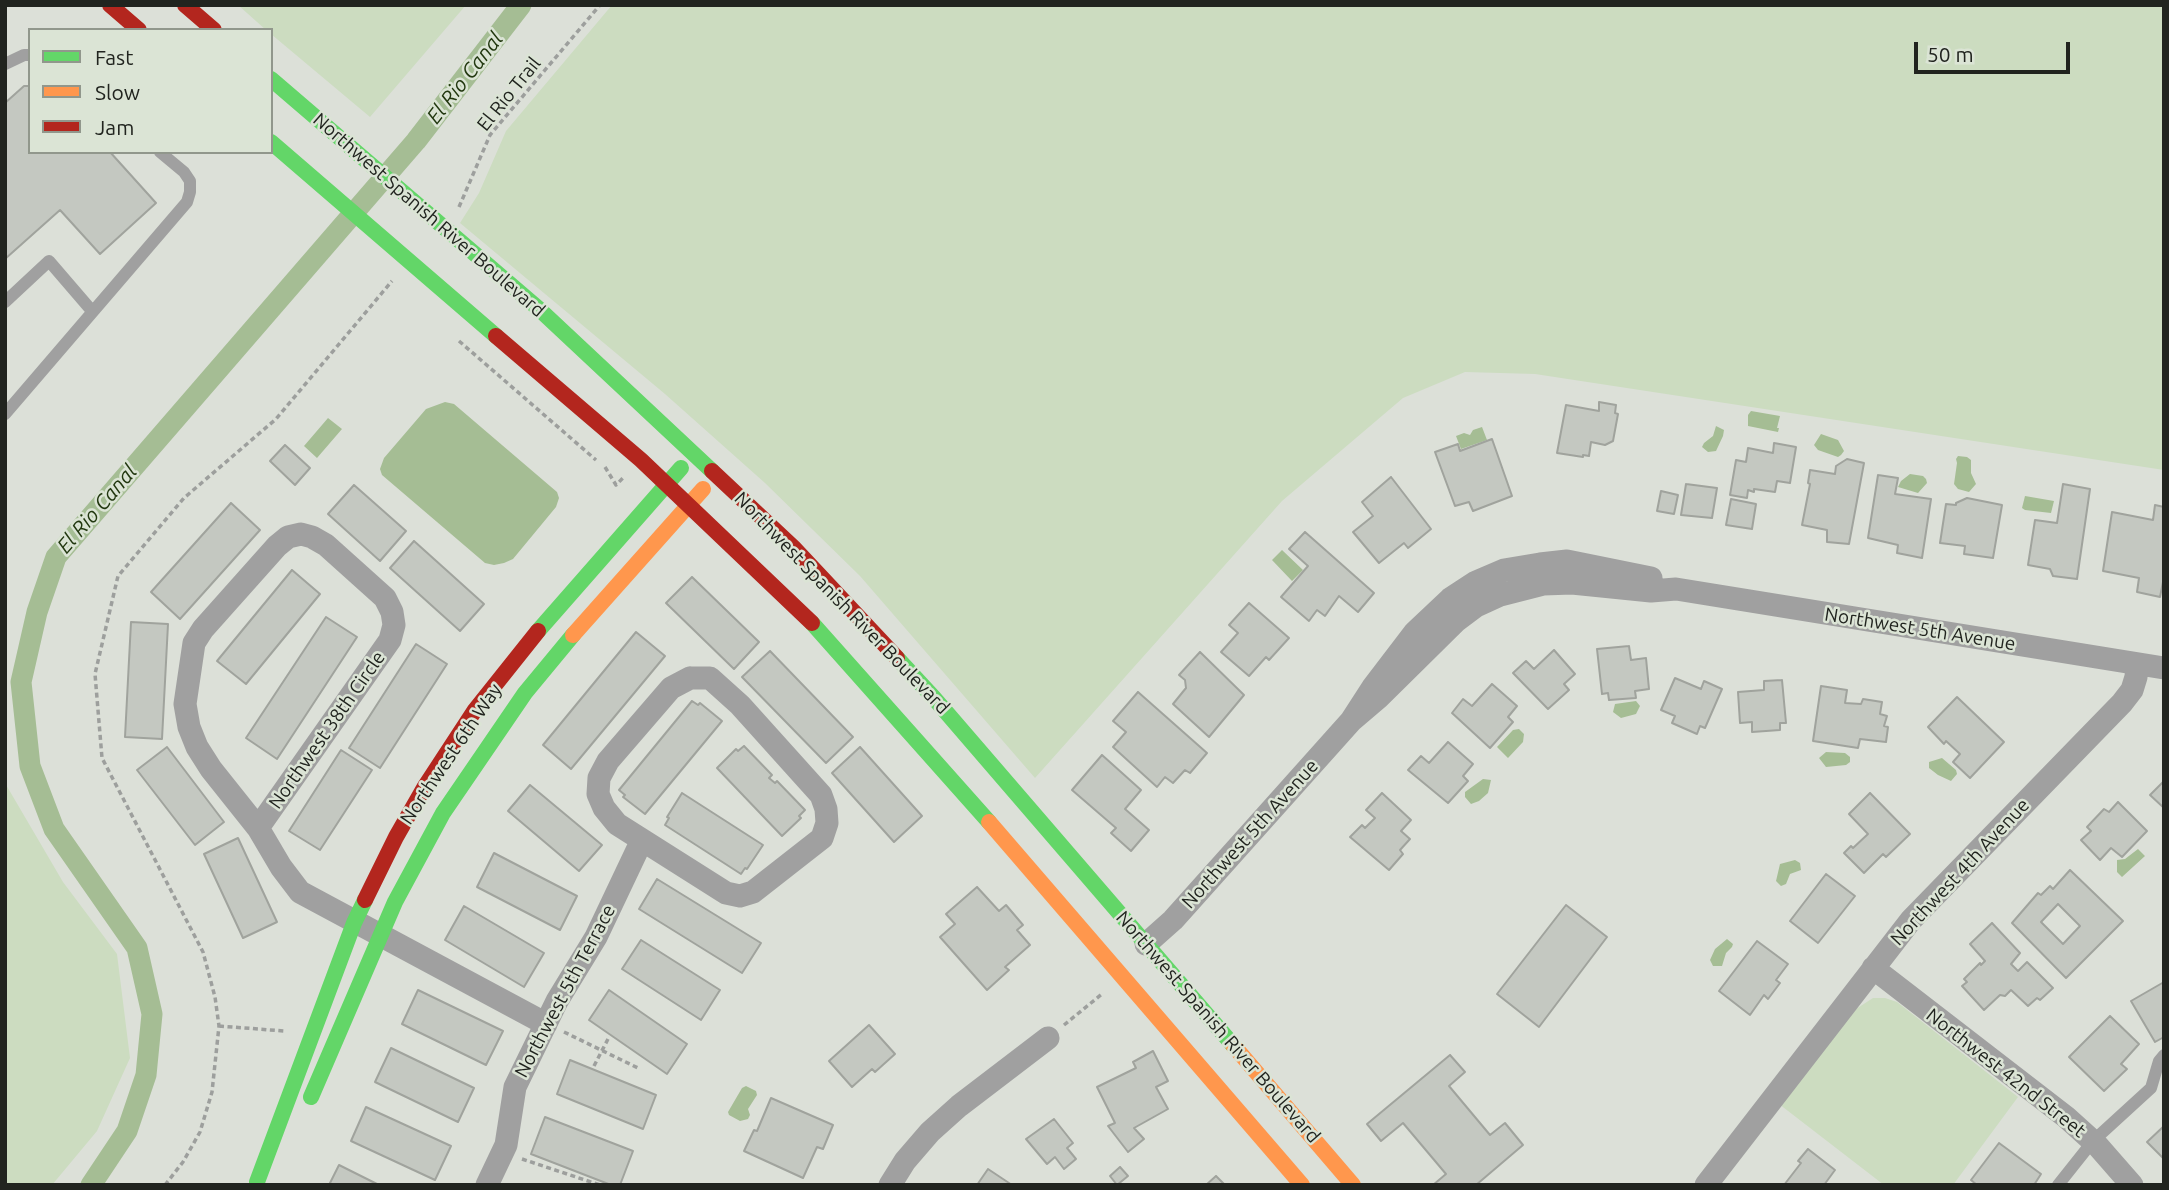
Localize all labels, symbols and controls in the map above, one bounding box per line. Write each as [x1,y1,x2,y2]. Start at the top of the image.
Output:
water label: El Rio Canal [421,27,509,129]
legend [28,28,273,154]
scale bar [1917,28,2073,72]
text: 50 m [1927,42,1974,66]
text: Fast [95,45,133,69]
street label: El Rio Trail [472,52,546,136]
text: Slow [95,80,140,104]
street label: Northwest Spanish River Boulevard [308,108,550,322]
text: Jam [95,115,134,139]
water label: El Rio Canal [52,459,142,559]
street label: Northwest Spanish River Boulevard [730,487,954,719]
street label: Northwest 5th Avenue [1823,603,2017,655]
street label: Northwest 38th Circle [264,647,390,813]
street label: Northwest 6th Way [395,679,507,829]
street label: Northwest 5th Avenue [1177,755,1323,913]
street label: Northwest 4th Avenue [1886,794,2034,950]
street label: Northwest 5th Terrace [510,901,620,1081]
street label: Northwest Spanish River Boulevard [1111,906,1325,1148]
street label: Northwest 42nd Street [1922,1004,2090,1142]

